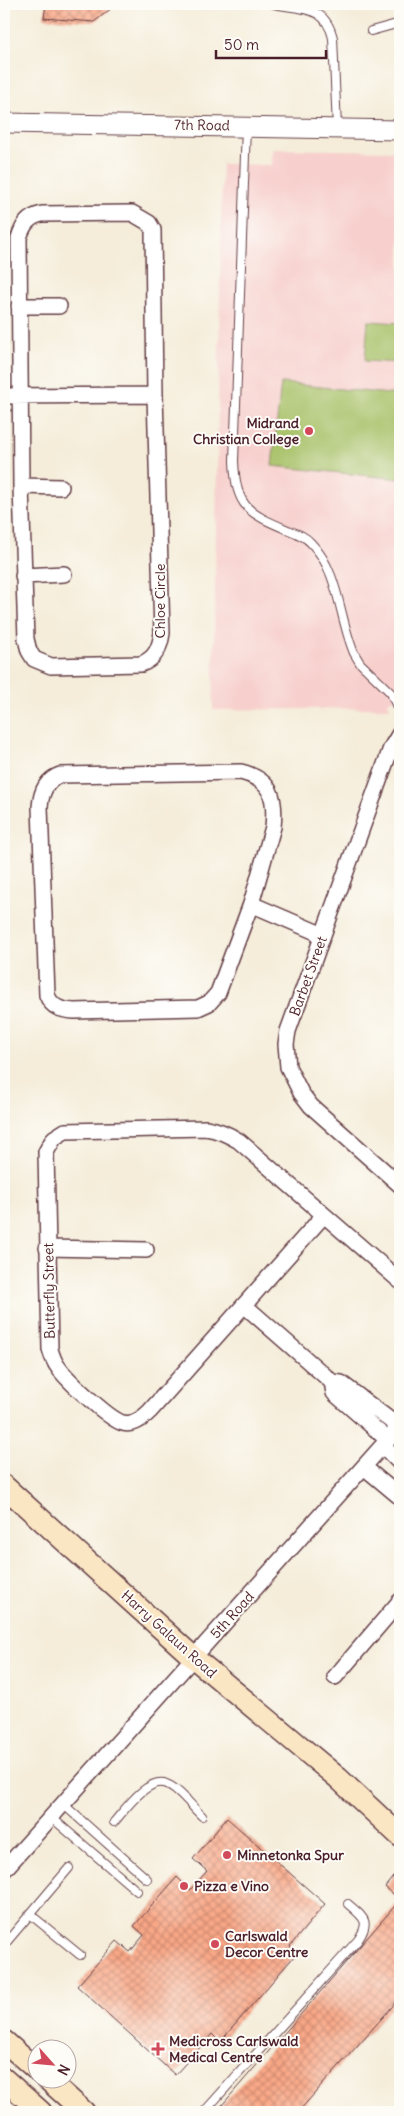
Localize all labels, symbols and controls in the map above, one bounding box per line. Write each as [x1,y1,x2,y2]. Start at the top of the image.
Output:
scale bar [216,28,326,60]
text: 50 m [224,35,259,54]
street label: 7th Road [174,116,230,134]
place label: Midrand Christian College [193,414,300,448]
marker: Midrand Christian College [303,425,315,437]
street label: Chloe Circle [151,564,169,638]
street label: Barbet Street [285,933,331,1018]
street label: Butterfly Street [39,1242,59,1339]
street label: Harry Galaun Road [118,1586,220,1682]
street label: 5th Road [206,1588,258,1642]
place label: Minnetonka Spur [237,1846,344,1864]
marker: Minnetonka Spur [221,1849,233,1861]
place label: Pizza e Vino [194,1877,269,1895]
marker: Pizza e Vino [178,1880,190,1892]
place label: Carlswald Decor Centre [225,1927,309,1961]
marker: Carlswald Decor Centre [209,1938,221,1950]
place label: Medicross Carlswald Medical Centre [169,2032,299,2066]
north arrow [28,2038,78,2088]
marker: Medicross Carlswald Medical Centre [151,2042,165,2056]
text: N [53,2062,74,2078]

